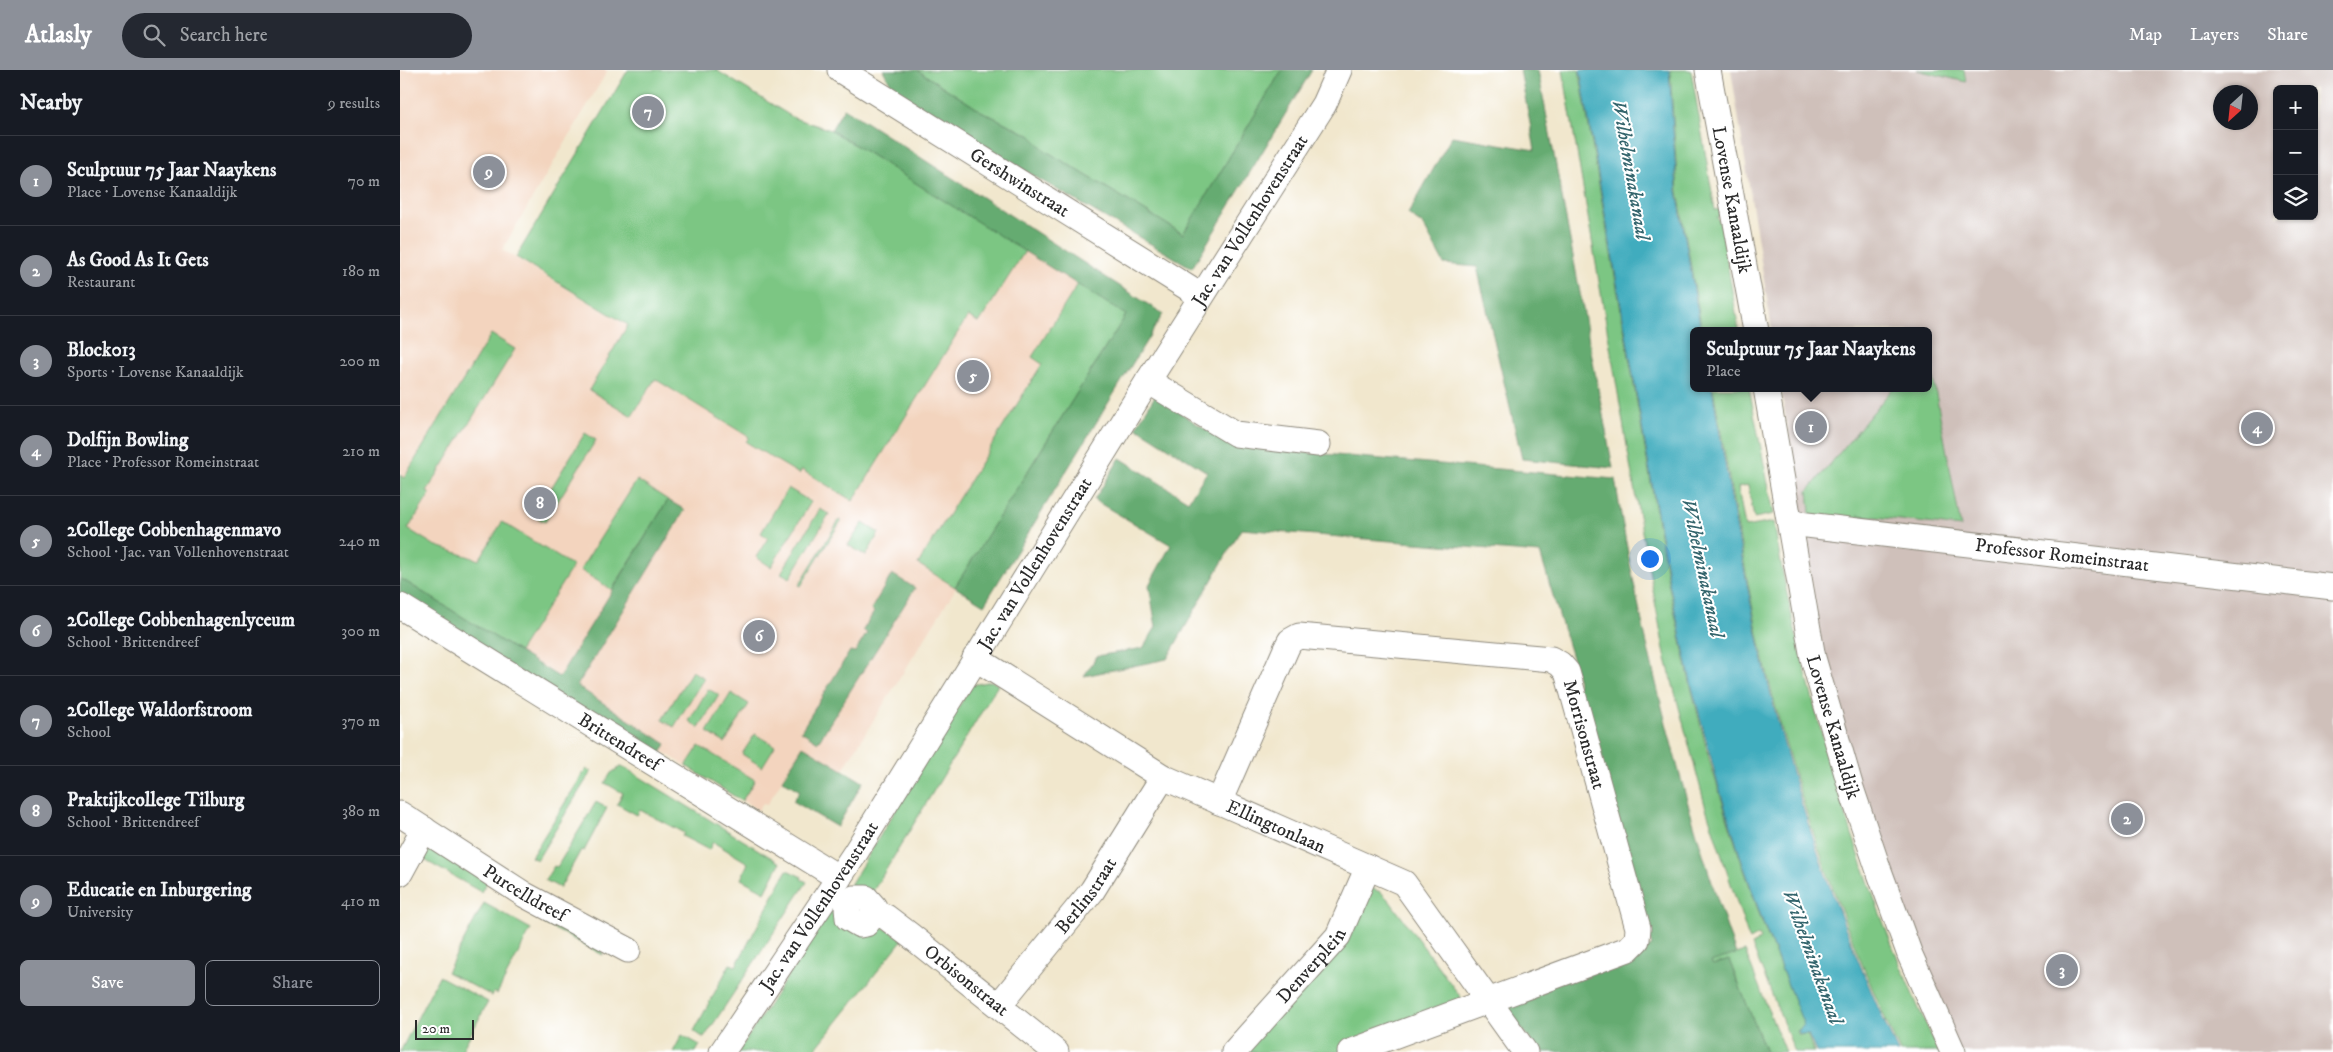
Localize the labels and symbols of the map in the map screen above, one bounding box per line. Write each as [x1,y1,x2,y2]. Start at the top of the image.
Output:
north arrow [2213,85,2258,130]
pin: 7 [632,93,664,131]
water label: Wilhelminakanaal [1605,98,1655,244]
street label: Lovense Kanaaldijk [1707,124,1757,276]
street label: Jac. van Vollenhovenstraat [1186,130,1313,312]
street label: Gershwinstraat [966,143,1074,222]
pin: 9 [473,153,505,191]
pin: 5 [957,357,989,395]
pin: 1 [1795,408,1827,446]
pin: 4 [2241,409,2273,447]
street label: Jac. van Vollenhovenstraat [971,473,1097,656]
pin: 8 [524,484,556,522]
water label: Wilhelminakanaal [1675,496,1729,641]
street label: Professor Romeinstraat [1974,533,2150,577]
your location [1637,546,1663,572]
pin: 6 [743,617,775,655]
street label: Lovense Kanaaldijk [1801,652,1866,803]
street label: Morrisonstraat [1558,677,1610,792]
street label: Brittendreef [574,708,667,777]
street label: Ellingtonlaan [1223,795,1329,859]
pin: 2 [2111,800,2143,838]
street label: Jac. van Vollenhovenstraat [753,817,883,997]
street label: Berlinstraat [1050,853,1122,938]
street label: Purcelldreef [479,860,573,928]
water label: Wilhelminakanaal [1776,886,1849,1029]
street label: Denverplein [1272,925,1351,1008]
street label: Orbisonstraat [920,940,1013,1021]
pin: 3 [2046,951,2078,989]
scale bar [415,1017,474,1040]

